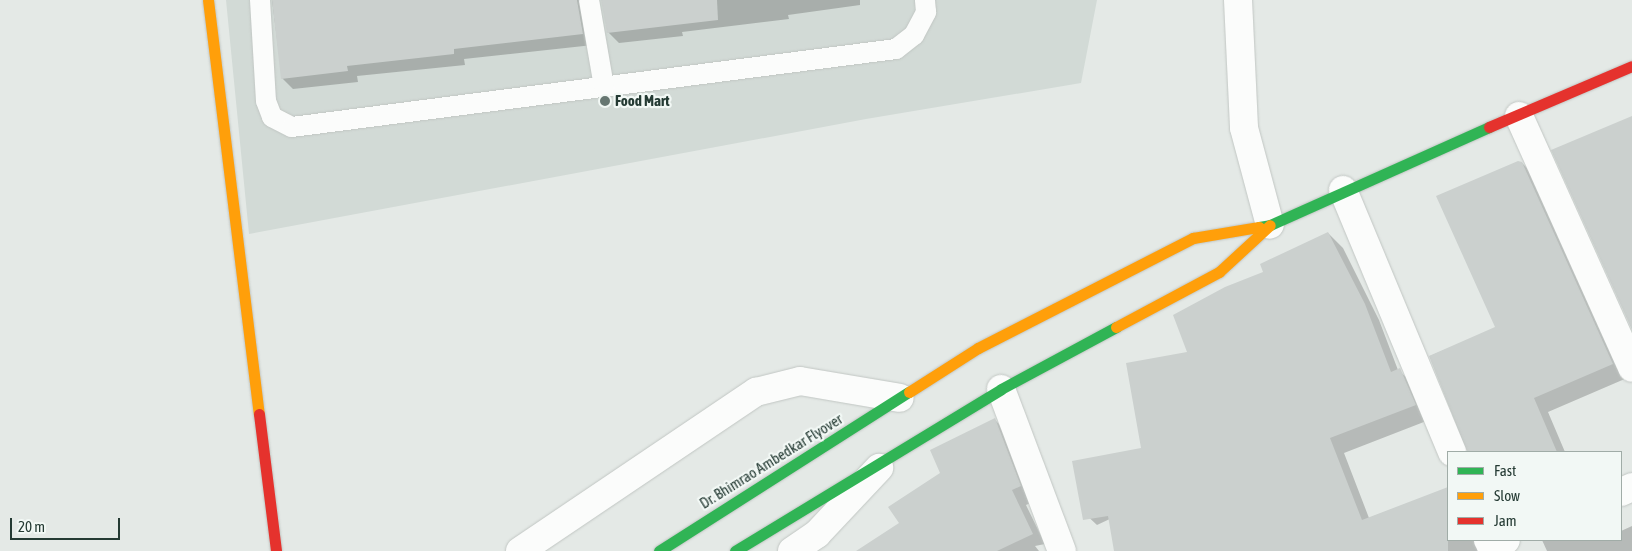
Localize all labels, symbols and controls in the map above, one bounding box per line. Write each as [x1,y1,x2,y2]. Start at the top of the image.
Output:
place label: Food Mart [615,92,670,110]
marker: Food Mart [599,95,611,107]
street label: Dr. Bhimrao Ambedkar Flyover [696,410,846,512]
legend [1447,451,1622,541]
text: Fast [1494,462,1516,479]
text: Slow [1494,487,1520,504]
scale bar [12,508,122,540]
text: Jam [1494,512,1517,529]
text: 20 m [18,518,45,535]

